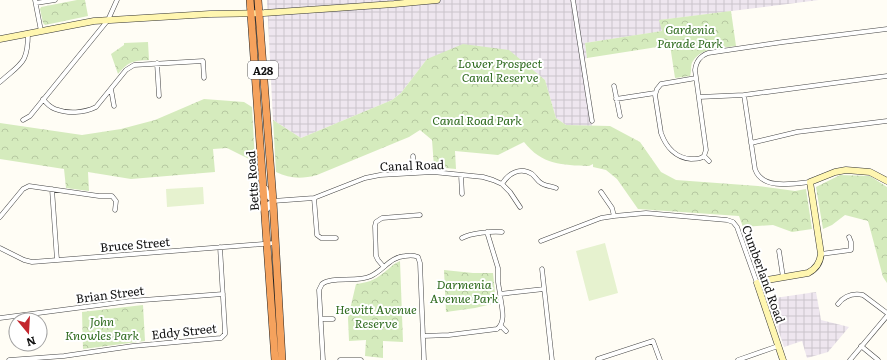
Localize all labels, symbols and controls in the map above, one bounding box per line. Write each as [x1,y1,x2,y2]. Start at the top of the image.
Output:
park label: Gardenia Parade Park [657,20,723,52]
park label: Lower Prospect Canal Reserve [458,54,542,86]
road number: A28 [248,61,278,79]
park label: Canal Road Park [432,111,522,129]
street label: Betts Road [241,150,263,212]
street label: Canal Road [379,155,445,175]
street label: Cumberland Road [738,223,790,326]
street label: Bruce Street [99,232,171,256]
park label: Darmenia Avenue Park [430,275,499,307]
street label: Brian Street [75,281,145,307]
park label: Hewitt Avenue Reserve [335,300,417,332]
north arrow [8,312,48,352]
park label: John Knowles Park [65,312,139,344]
street label: Eddy Street [151,319,218,343]
text: N [25,333,38,351]

